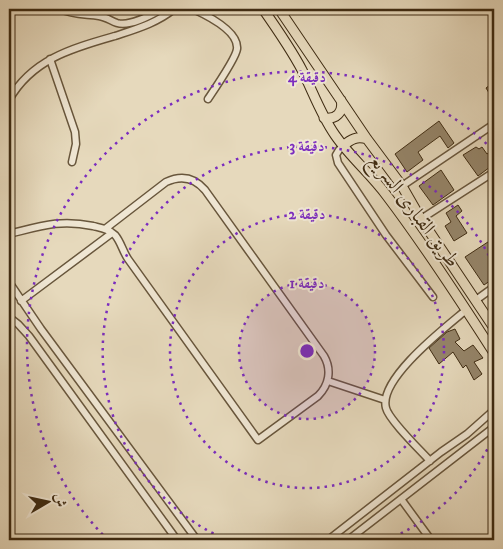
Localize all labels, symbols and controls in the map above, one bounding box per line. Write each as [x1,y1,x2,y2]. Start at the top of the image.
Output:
text: 4 دقيقة [287,68,326,87]
text: 3 دقيقة [289,137,325,156]
street label: طريق القبارى السريع [360,149,465,275]
text: 2 دقيقة [289,205,325,224]
text: 1 دقيقة [290,274,324,293]
centre of rings [298,342,316,360]
north arrow [22,476,72,526]
text: ش [50,492,70,508]

